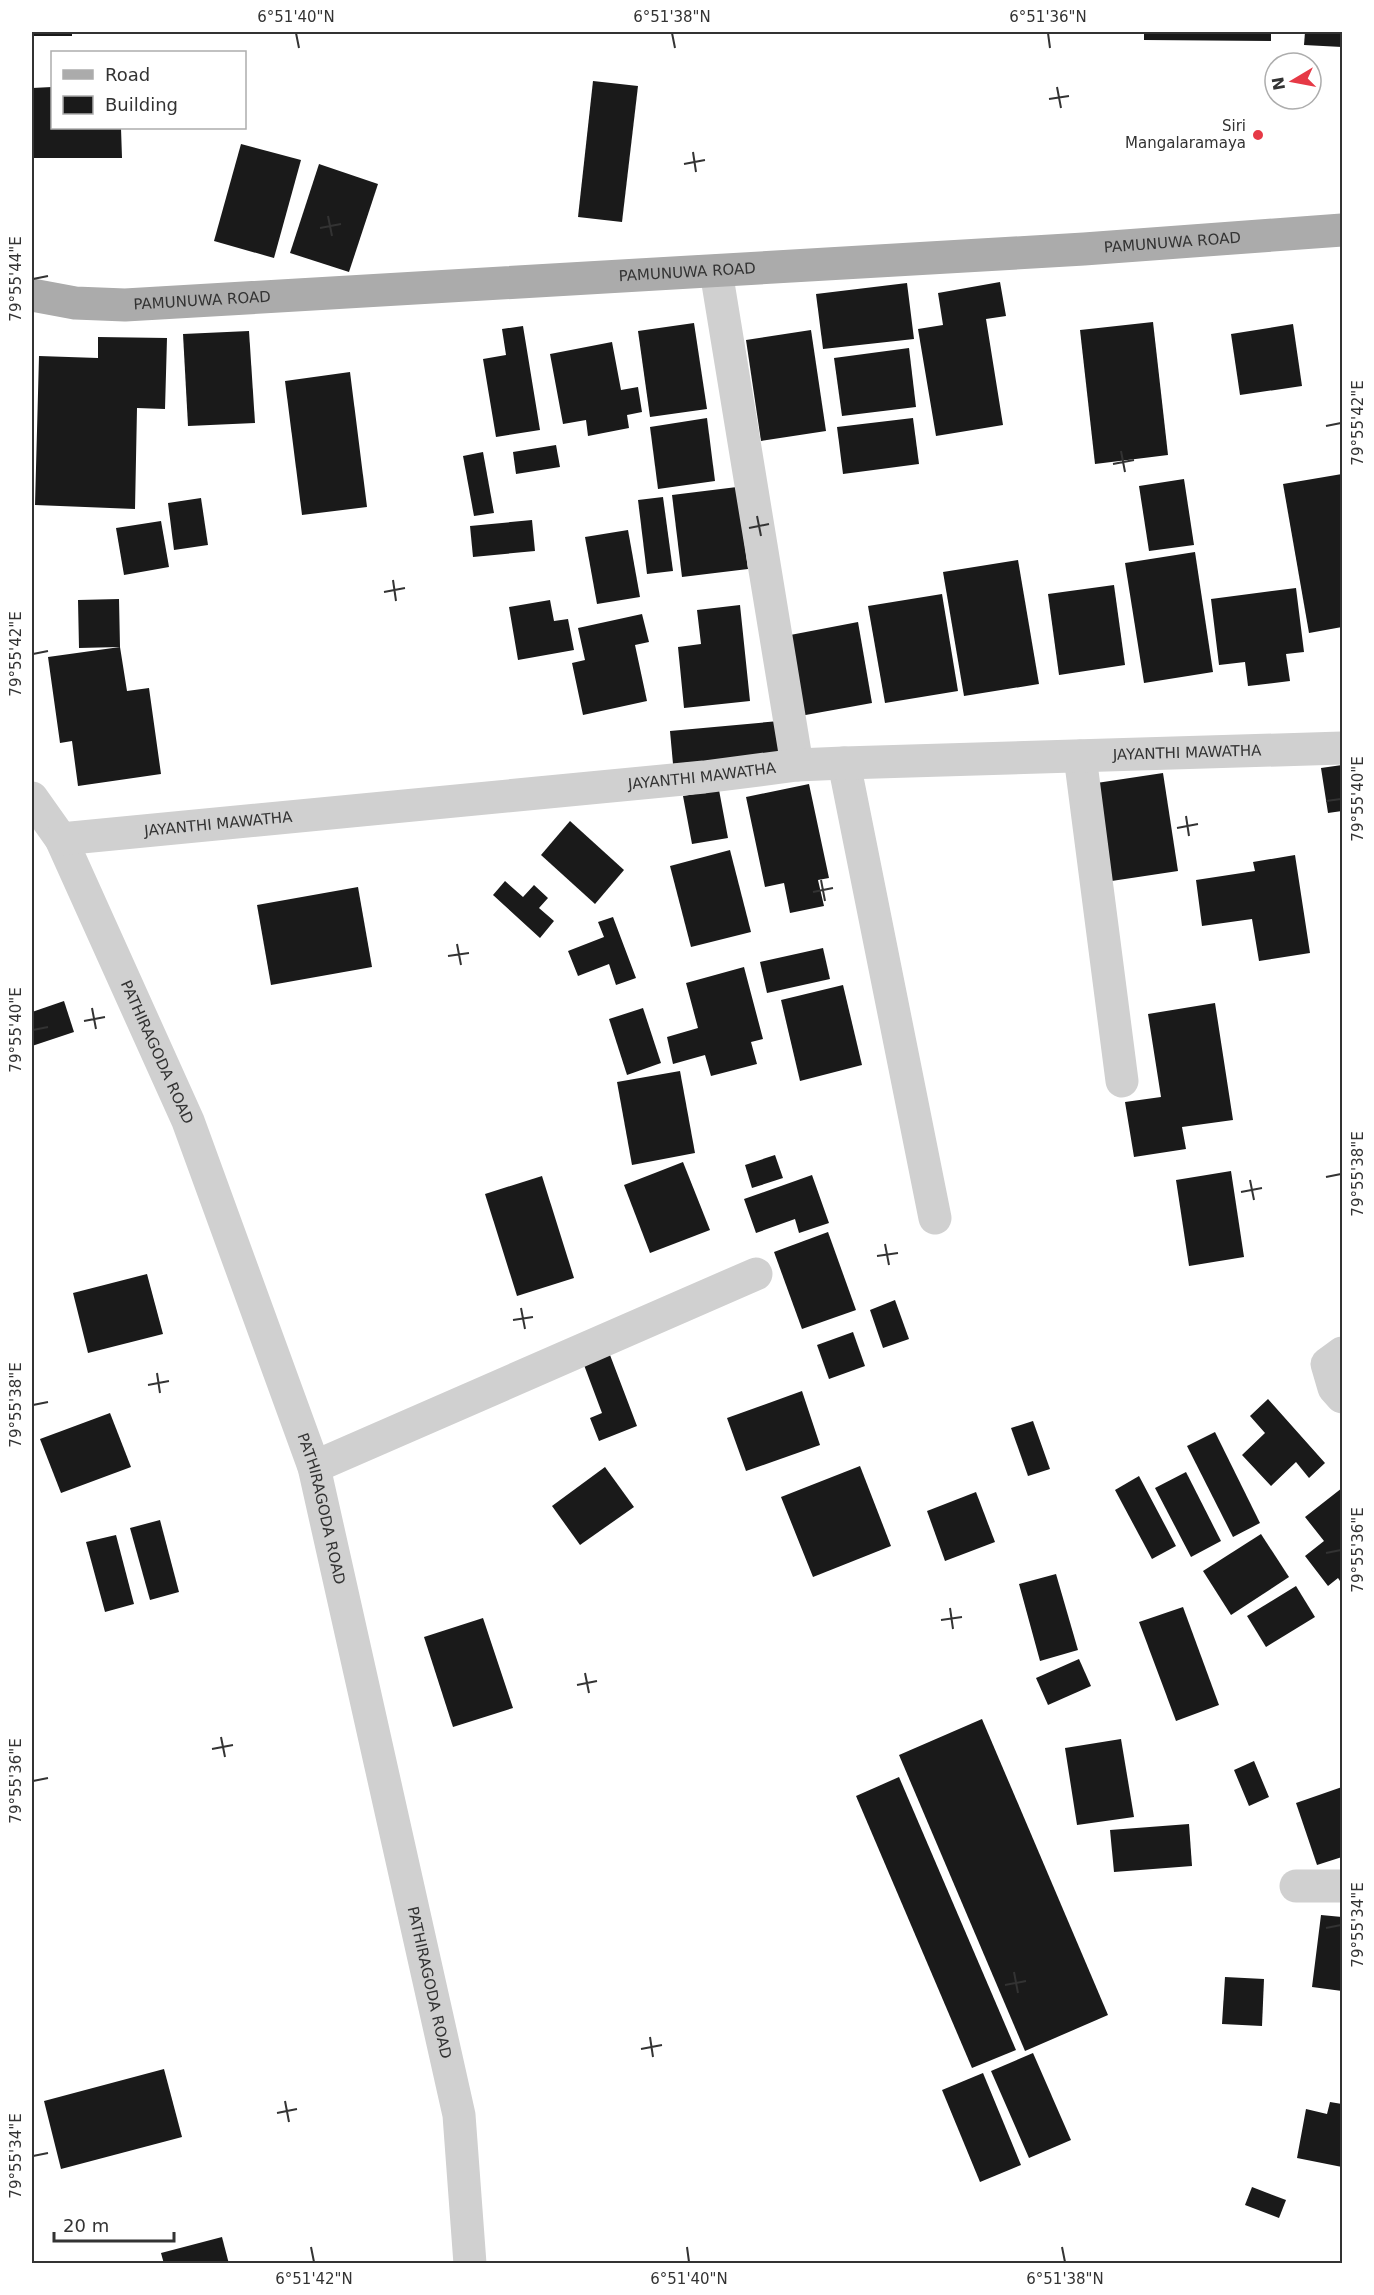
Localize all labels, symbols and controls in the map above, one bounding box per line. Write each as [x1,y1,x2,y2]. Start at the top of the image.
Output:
text: 6°51'40"N [257,8,335,26]
text: 6°51'38"N [633,8,711,26]
text: 6°51'36"N [1009,8,1087,26]
legend [51,51,246,129]
north arrow [1263,51,1323,111]
text: Road [105,64,150,85]
text: N [1268,75,1289,92]
text: Building [105,94,178,115]
place label: Siri Mangalaramaya [1125,117,1246,152]
marker: Siri Mangalaramaya [1251,128,1265,142]
street label: PAMUNUWA ROAD [1103,228,1242,257]
text: 79°55'44"E [7,236,25,322]
street label: PAMUNUWA ROAD [618,259,756,285]
street label: PAMUNUWA ROAD [133,288,271,313]
text: 79°55'42"E [1349,380,1367,466]
text: 79°55'42"E [7,611,25,697]
street label: JAYANTHI MAWATHA [1111,741,1262,764]
text: 79°55'40"E [1349,756,1367,842]
street label: JAYANTHI MAWATHA [626,759,778,793]
street label: JAYANTHI MAWATHA [142,808,294,840]
street label: PATHIRAGODA ROAD [117,978,197,1127]
text: 79°55'40"E [7,987,25,1073]
text: 79°55'38"E [1349,1131,1367,1217]
text: 79°55'38"E [7,1362,25,1448]
street label: PATHIRAGODA ROAD [293,1431,349,1586]
text: 79°55'36"E [1349,1507,1367,1593]
text: 79°55'36"E [7,1738,25,1824]
text: 79°55'34"E [1349,1882,1367,1968]
street label: PATHIRAGODA ROAD [404,1905,455,2060]
text: 79°55'34"E [7,2113,25,2199]
scale bar [54,2205,174,2243]
text: 20 m [63,2215,109,2236]
text: 6°51'42"N [275,2270,353,2288]
text: 6°51'40"N [650,2270,728,2288]
text: 6°51'38"N [1026,2270,1104,2288]

